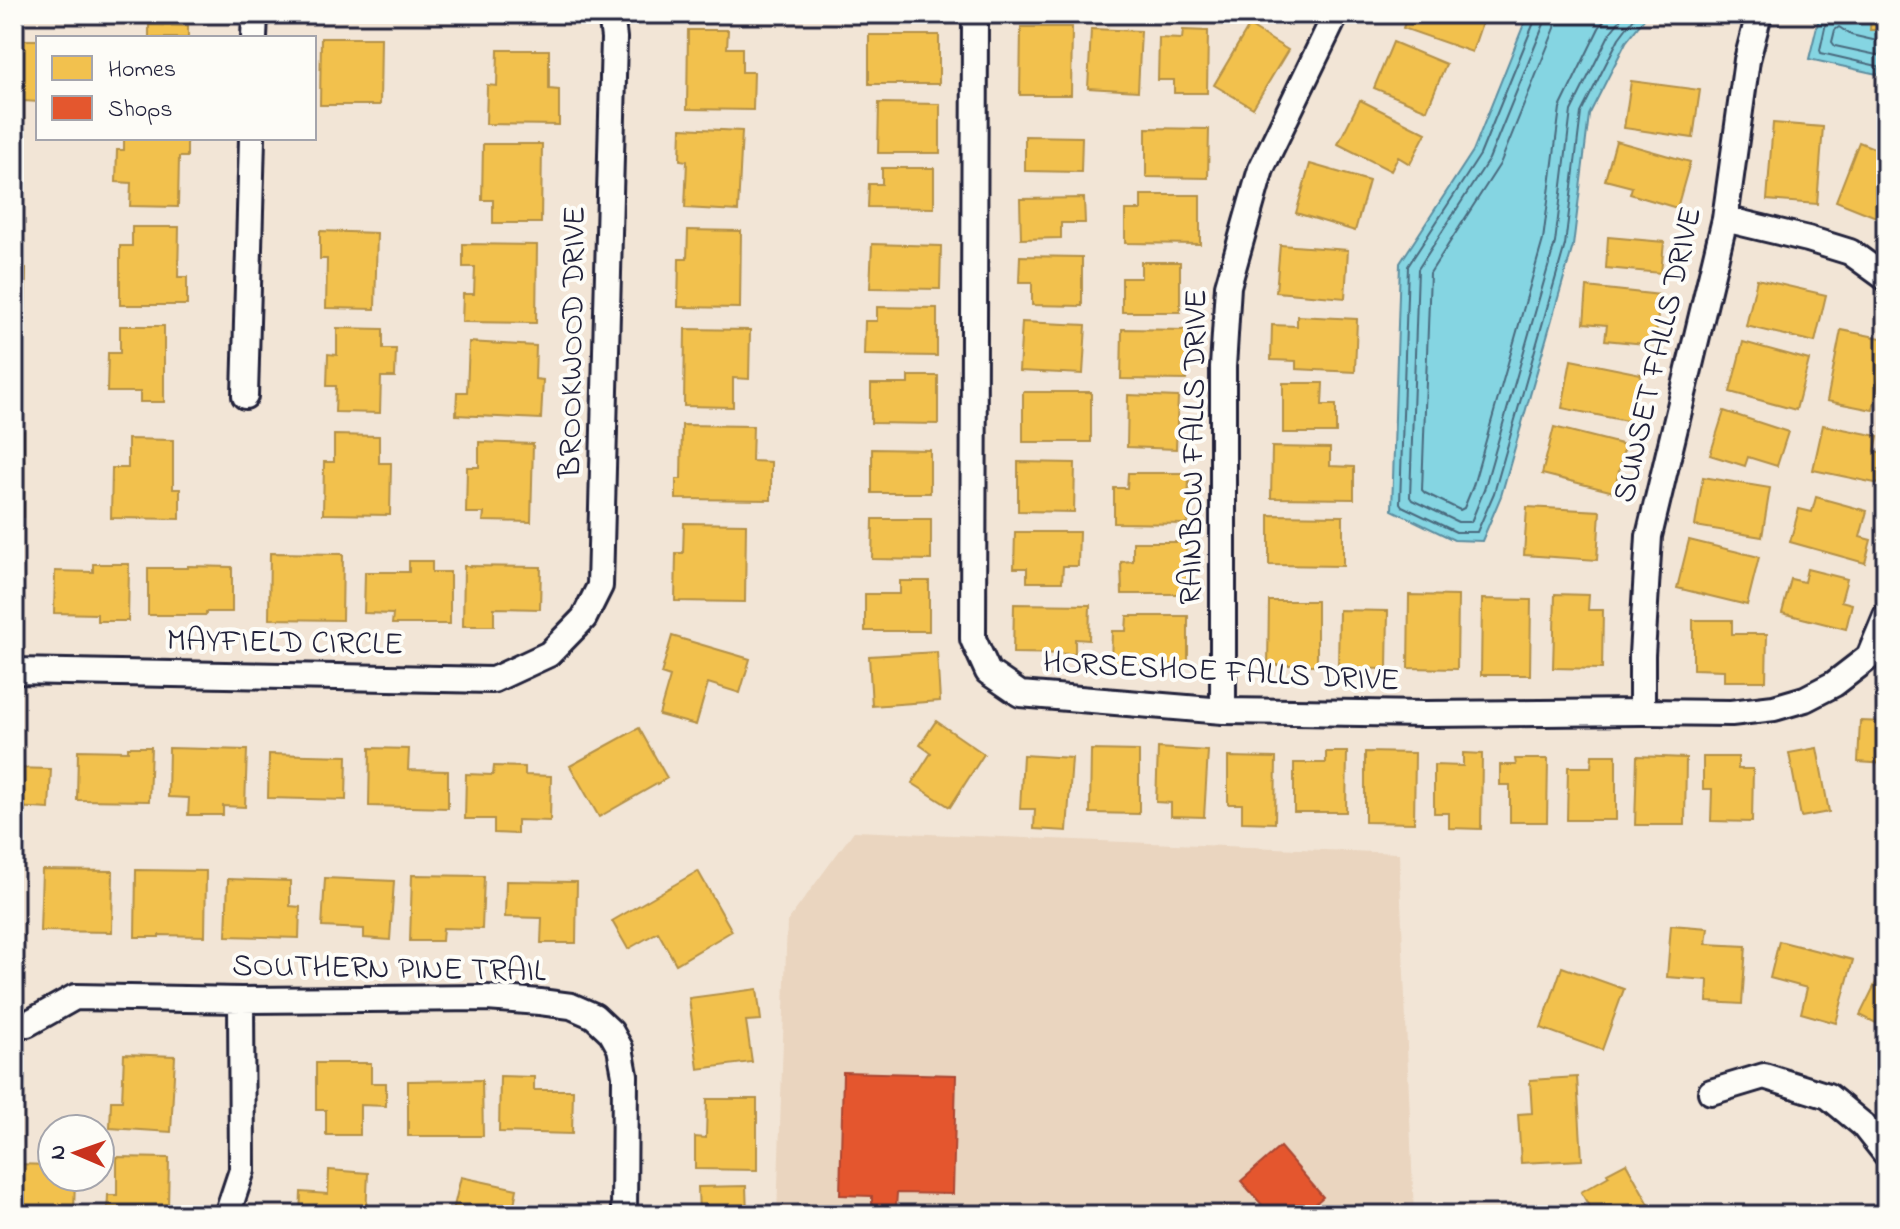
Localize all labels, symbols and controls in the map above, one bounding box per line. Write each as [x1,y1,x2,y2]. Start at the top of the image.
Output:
legend [36,36,316,140]
text: Homes [108,53,176,88]
text: Shops [108,93,173,128]
street label: SUNSET FALLS DRIVE [1602,202,1716,508]
street label: BROOKWOOD DRIVE [548,206,600,479]
street label: RAINBOW FALLS DRIVE [1169,289,1221,605]
street label: MAYFIELD CIRCLE [166,618,404,670]
street label: HORSESHOE FALLS DRIVE [1042,640,1400,706]
street label: SOUTHERN PINE TRAIL [232,944,546,996]
north arrow [36,1113,116,1193]
text: N [43,1144,75,1160]

